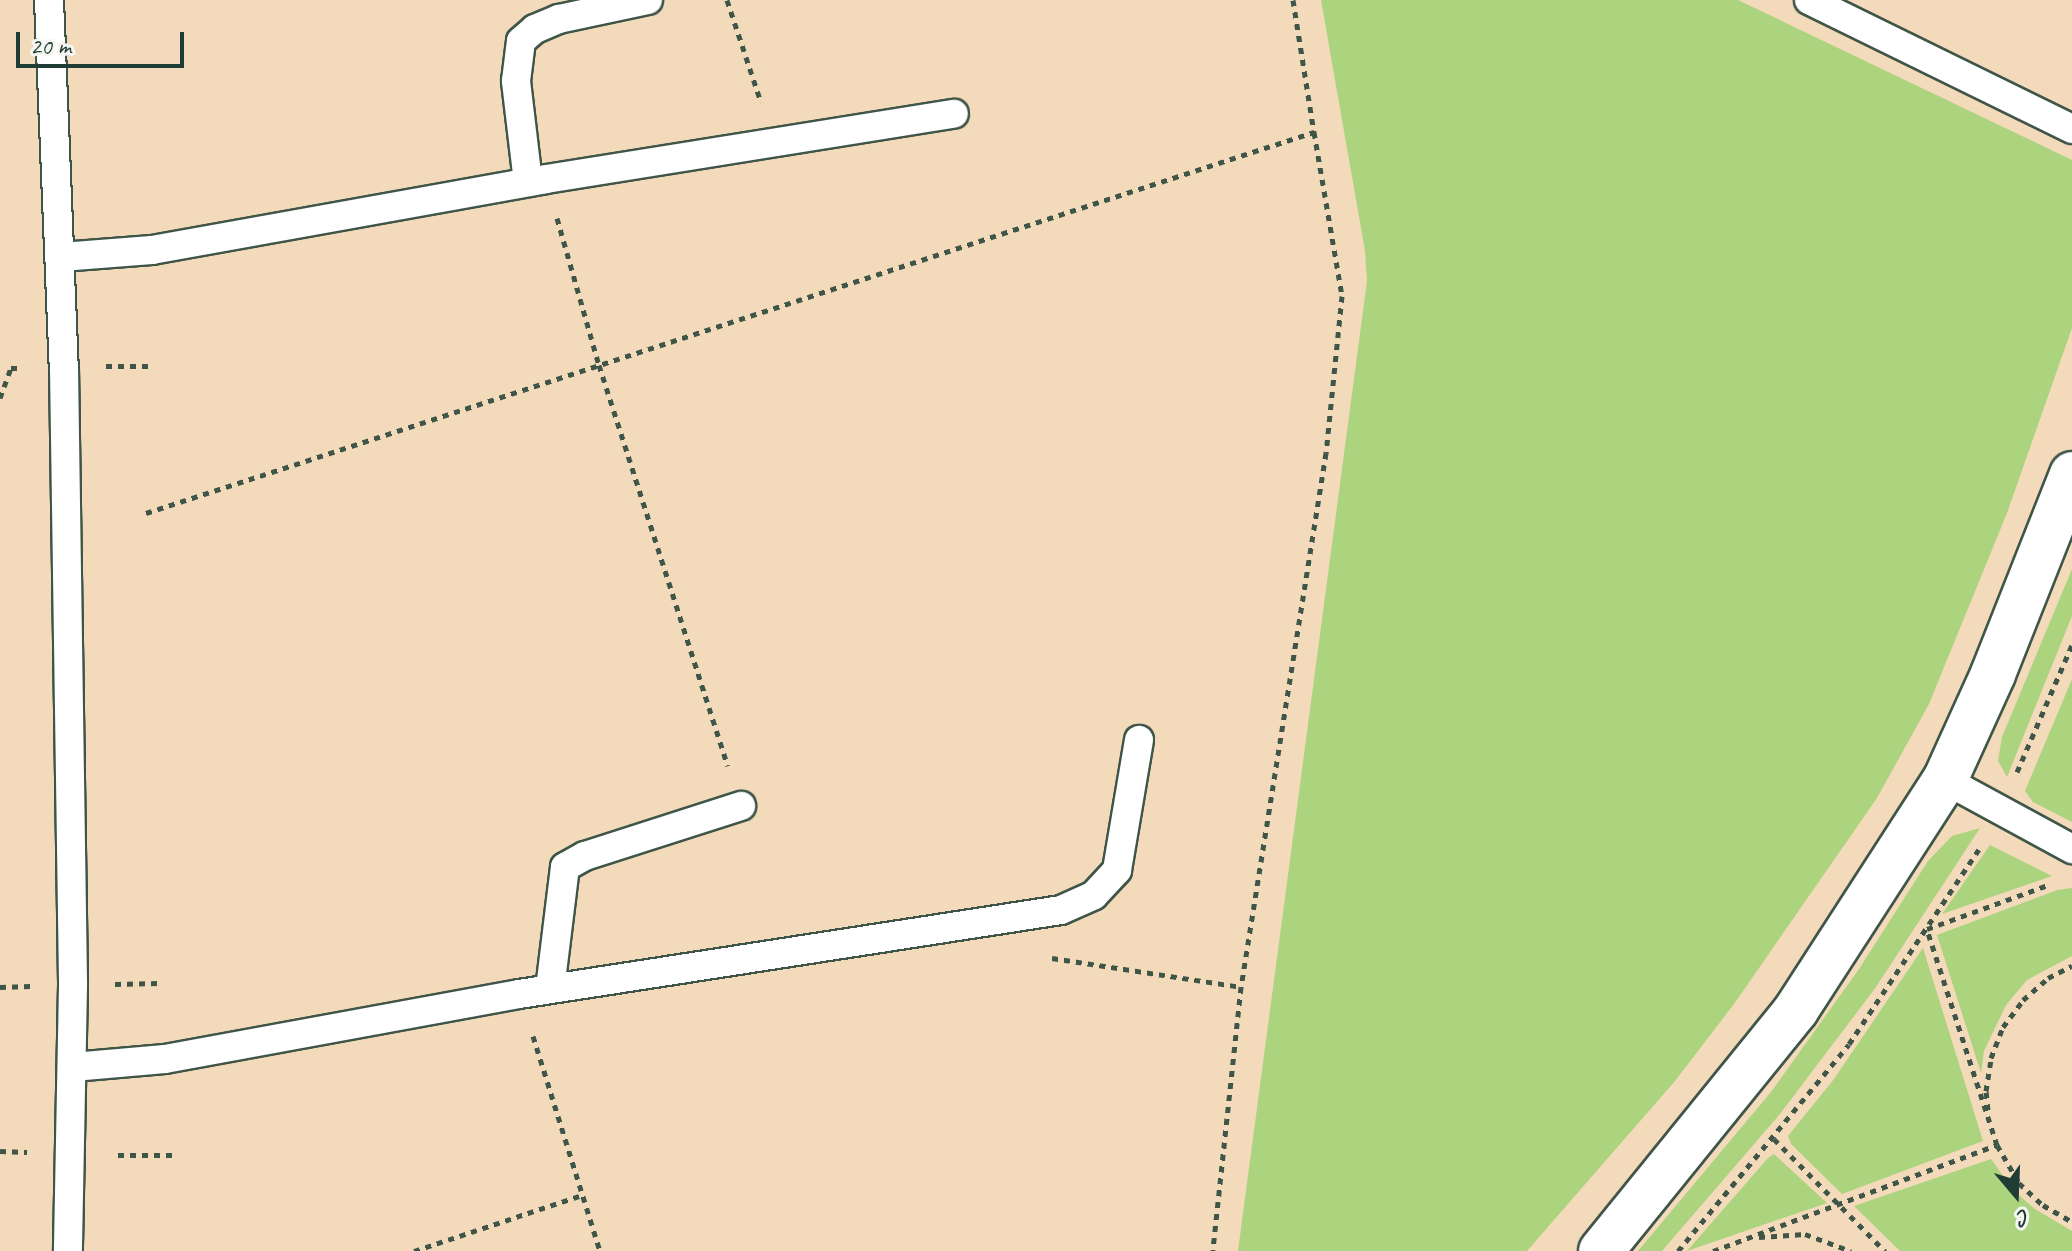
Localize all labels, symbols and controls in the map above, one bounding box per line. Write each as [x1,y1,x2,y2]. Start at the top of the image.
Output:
scale bar [20,16,188,66]
text: 20 m [30,31,71,61]
north arrow [1976,1155,2056,1235]
text: С [2014,1203,2033,1233]

